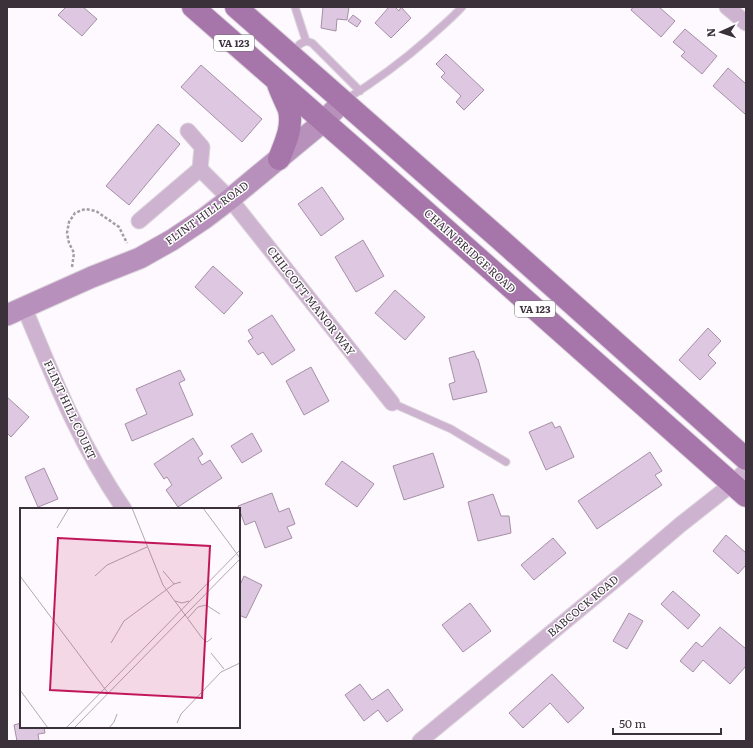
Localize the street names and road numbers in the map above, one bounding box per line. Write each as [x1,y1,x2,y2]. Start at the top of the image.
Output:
road number: VA 123 [214,35,254,51]
street label: FLINT HILL ROAD [161,176,251,248]
street label: CHAIN BRIDGE ROAD [421,205,520,296]
street label: CHILCOTT MANOR WAY [264,242,360,358]
road number: VA 123 [515,301,555,317]
street label: FLINT HILL COURT [41,357,101,462]
street label: BABCOCK ROAD [543,571,621,640]

